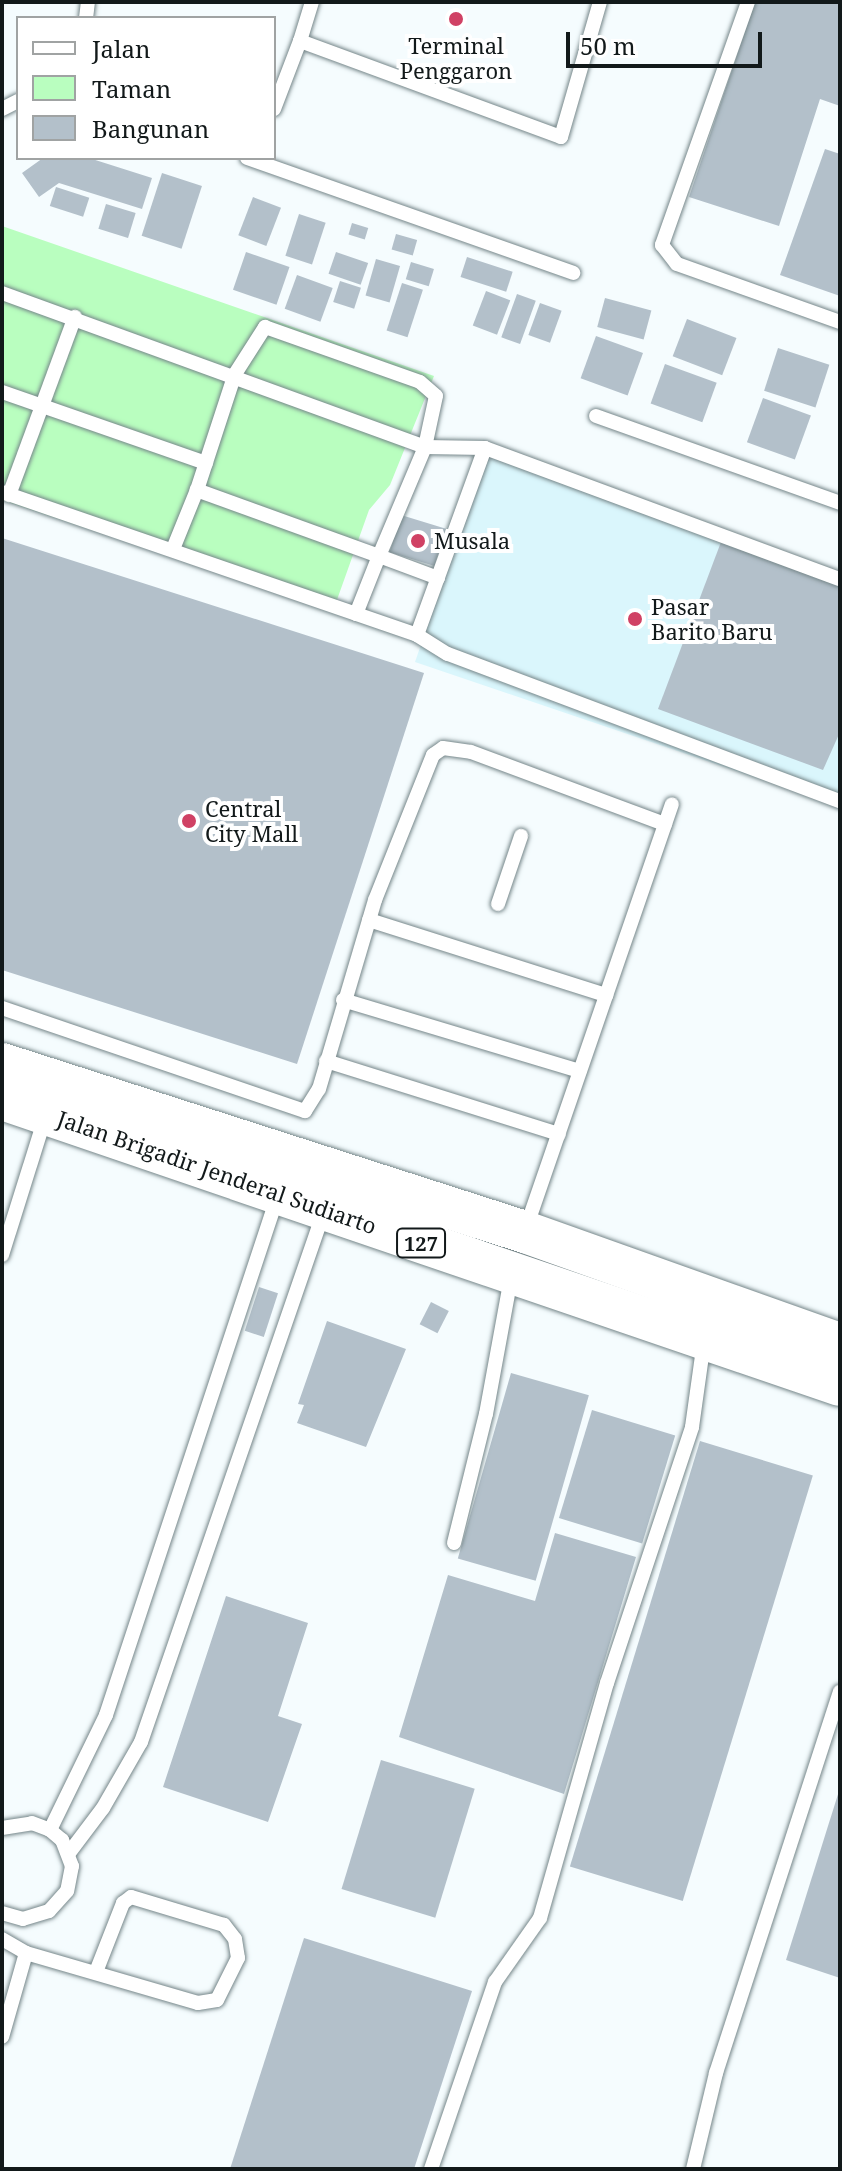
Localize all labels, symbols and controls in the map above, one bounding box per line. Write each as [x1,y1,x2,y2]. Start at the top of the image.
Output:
marker: Terminal Penggaron [447,10,465,28]
legend [16,16,276,160]
scale bar [570,16,766,66]
text: 50 m [580,29,636,62]
text: Jalan [92,32,151,65]
place label: Terminal Penggaron [400,32,512,84]
text: Taman [92,72,171,105]
text: Bangunan [92,112,209,145]
place label: Musala [434,528,510,554]
marker: Musala [409,532,427,550]
place label: Pasar Barito Baru [651,593,772,644]
marker: Pasar Barito Baru [626,610,644,628]
place label: Central City Mall [205,795,298,846]
marker: Central City Mall [180,812,198,830]
street label: Jalan Brigadir Jenderal Sudiarto [54,1105,380,1239]
road number: 127 [395,1227,447,1259]

